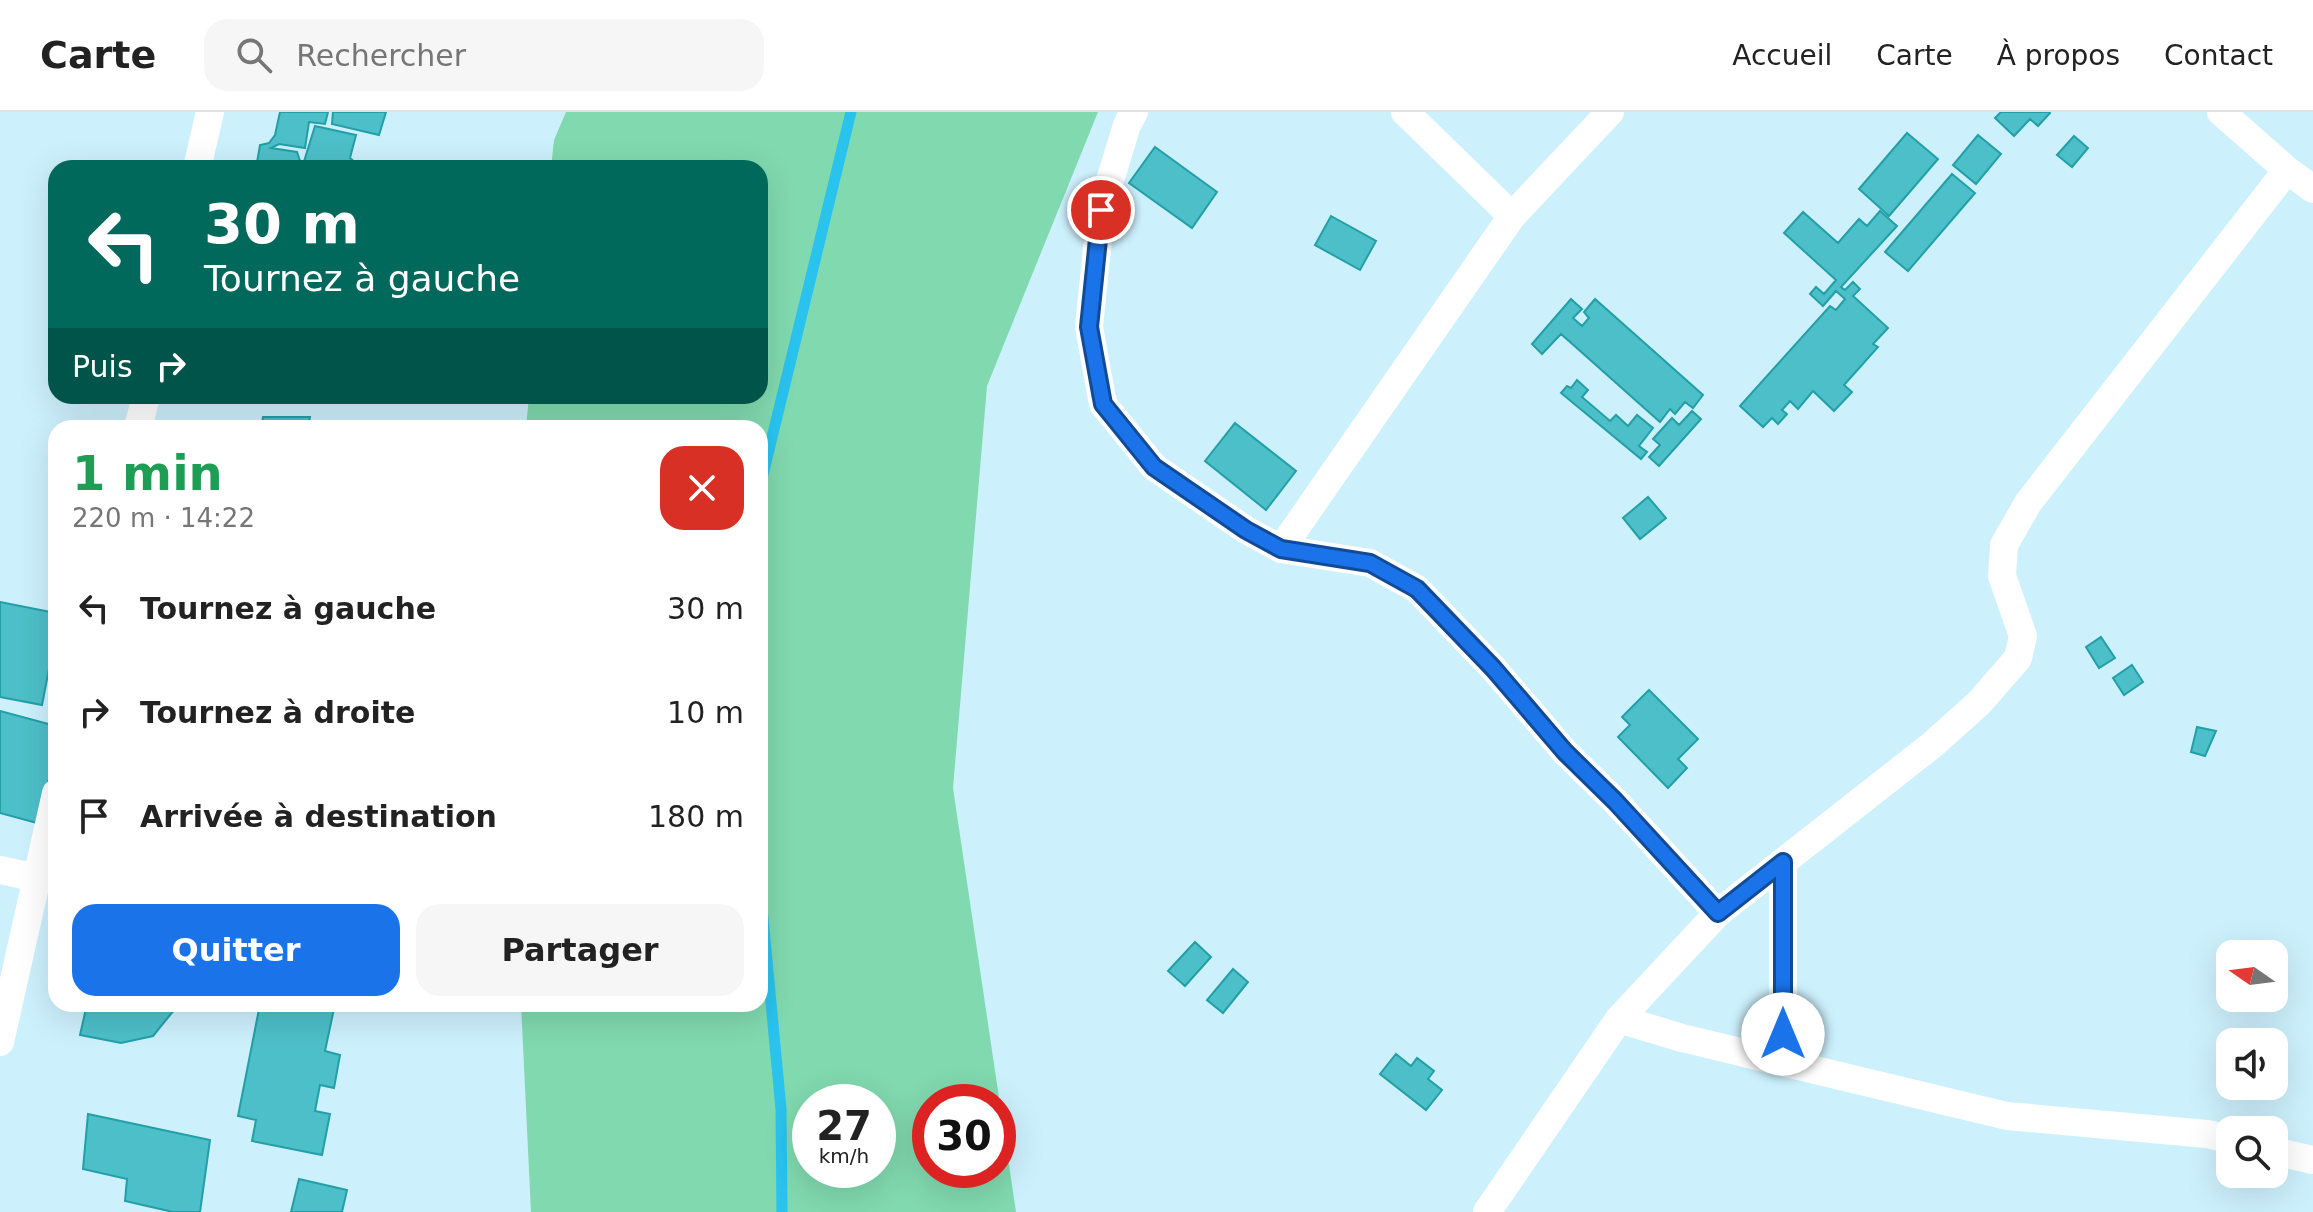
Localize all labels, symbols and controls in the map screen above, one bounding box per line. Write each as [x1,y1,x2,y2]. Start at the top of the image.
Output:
search box [204,19,764,91]
text: Carte [40,33,156,77]
icon: search [232,33,276,77]
text: Rechercher [296,38,466,73]
text: Accueil [1732,39,1832,72]
text: Carte [1876,39,1953,72]
text: À propos [1997,39,2120,72]
text: Contact [2164,39,2273,72]
pin [1067,176,1135,244]
icon: arrive [1079,188,1123,232]
text: 30 m [204,191,360,256]
icon: left [72,192,176,296]
text: Tournez à gauche [204,258,520,299]
icon: right [149,344,193,388]
text: Puis [72,349,133,384]
text: 1 min [72,445,223,501]
button: close [660,446,744,530]
text: 220 m · 14:22 [72,503,255,533]
icon: left [72,586,116,630]
text: Tournez à gauche [140,591,436,626]
text: 30 m [667,591,744,626]
icon: right [72,690,116,734]
text: Tournez à droite [140,695,415,730]
text: 10 m [667,695,744,730]
icon: arrive [72,794,116,838]
text: Arrivée à destination [140,799,497,834]
text: 180 m [648,799,744,834]
button: Quitter [72,904,400,996]
button: Partager [416,904,744,996]
north arrow [2216,940,2288,1012]
map controls [2216,940,2288,1188]
position arrow [1741,992,1825,1076]
button: sound [2216,1028,2288,1100]
speed limit sign: 30 [912,1084,1016,1188]
text: 27 [816,1103,872,1149]
button: search [2216,1116,2288,1188]
text: km/h [819,1144,869,1168]

